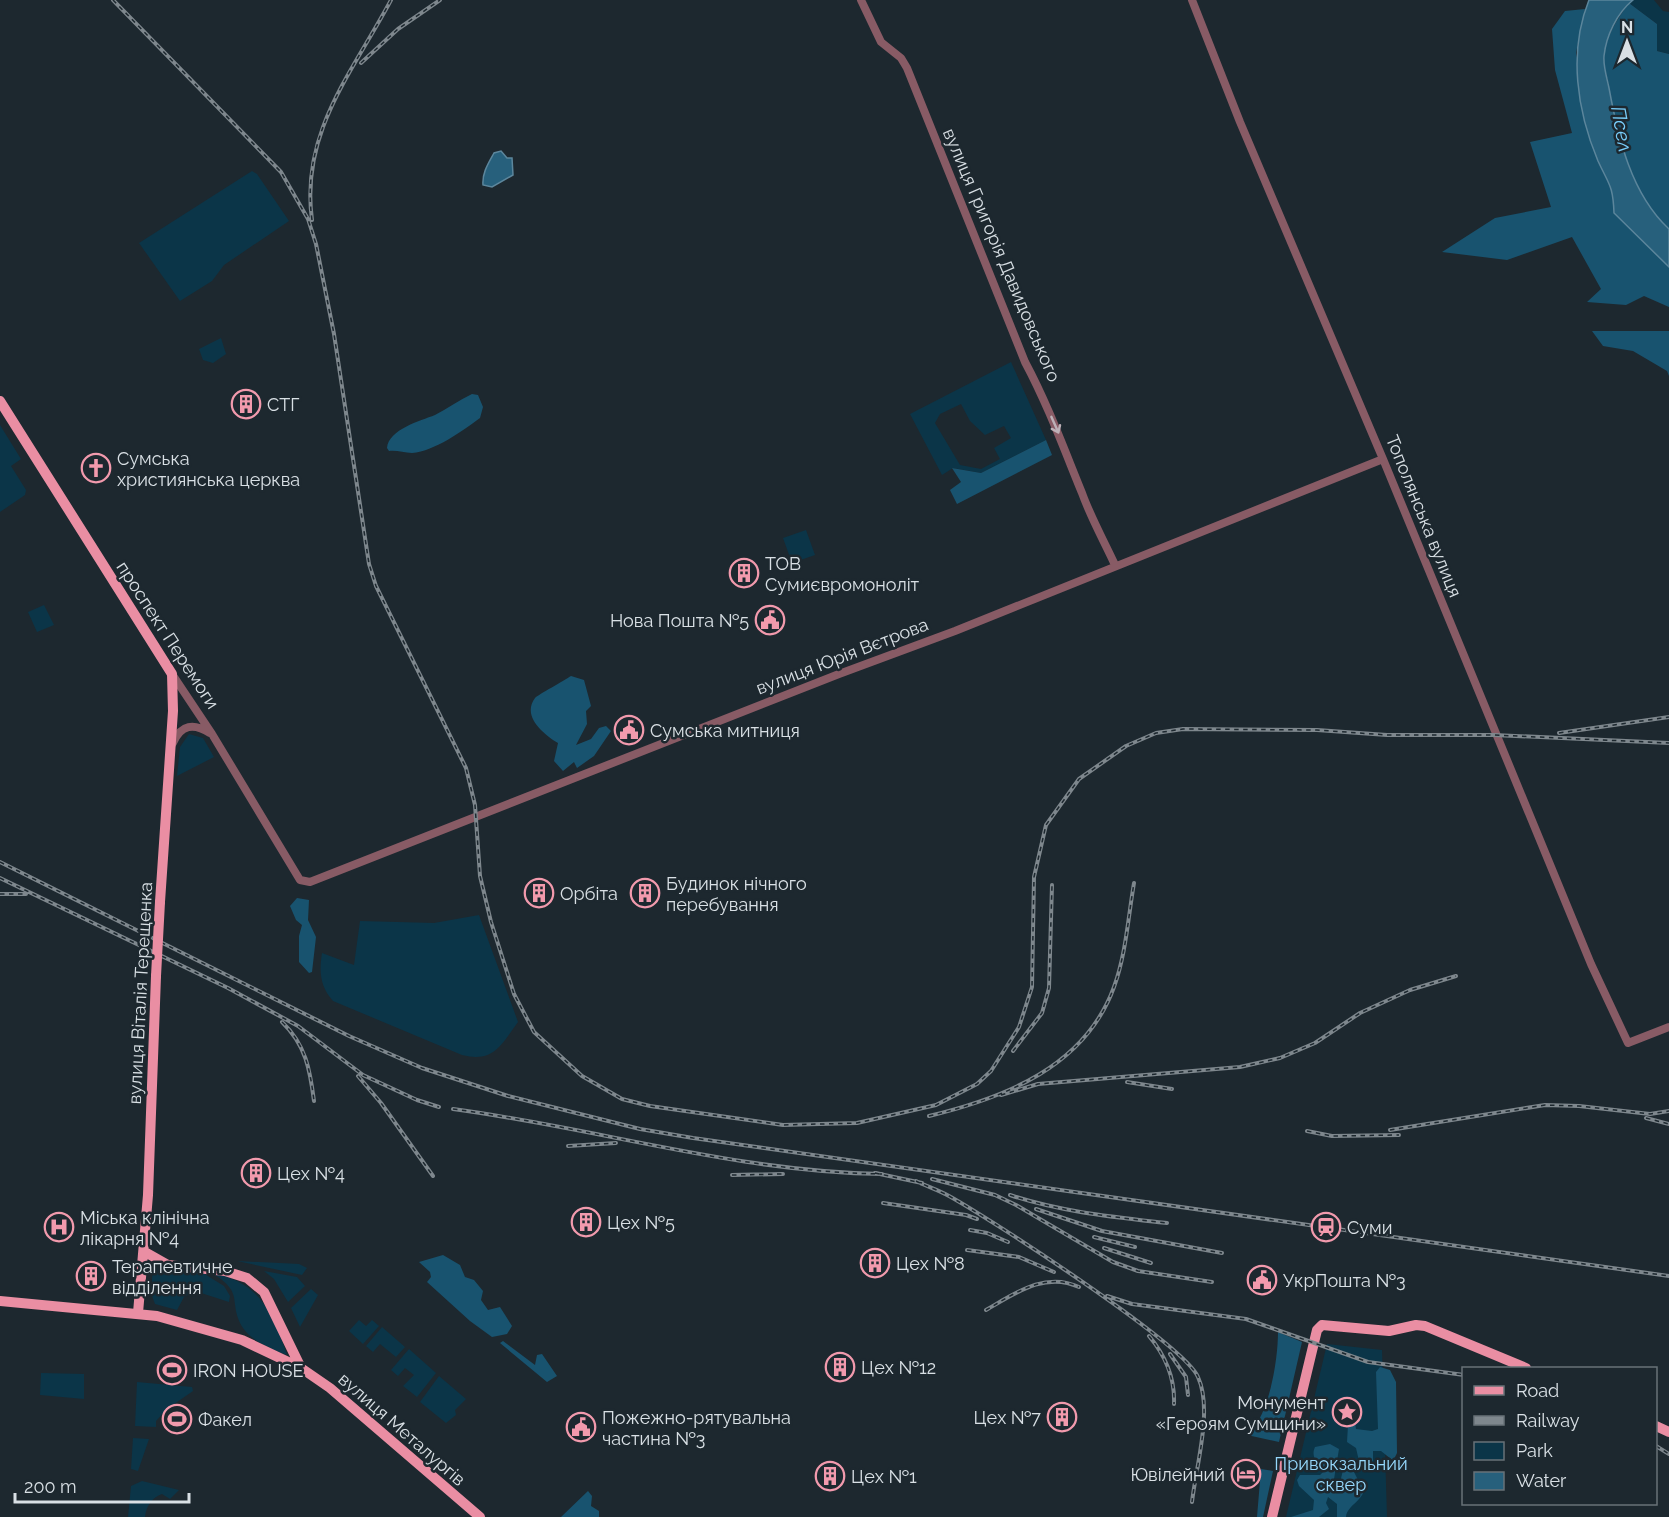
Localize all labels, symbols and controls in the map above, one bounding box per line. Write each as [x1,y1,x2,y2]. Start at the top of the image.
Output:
north arrow [1597,12,1657,72]
text: N [1621,18,1633,37]
water label: Псел [1606,104,1638,154]
street label: вулиця Григорія Давидовського [939,125,1065,385]
building icon: СТГ [230,388,262,420]
place label: СТГ [267,394,300,415]
one-way arrow [1050,415,1062,433]
street label: Тополянська вулиця [1382,432,1466,600]
place label: Сумська християнська церква [117,448,300,490]
church icon: Сумська християнська церква [80,452,112,484]
place label: ТОВ Сумиєвромоноліт [765,553,920,595]
street label: проспект Перемоги [112,557,224,713]
building icon: ТОВ Сумиєвромоноліт [728,557,760,589]
public building icon: Нова Пошта №5 [754,604,786,636]
place label: Нова Пошта №5 [610,610,749,631]
street label: вулиця Юрія Вєтрова [753,613,931,699]
public building icon: Сумська митниця [613,714,645,746]
place label: Сумська митниця [650,720,800,741]
place label: Будинок нічного перебування [666,873,807,915]
building icon: Орбіта [523,877,555,909]
building icon: Будинок нічного перебування [629,877,661,909]
street label: вулиця Віталія Терещенка [124,881,156,1105]
place label: Орбіта [560,883,618,904]
building icon: Цех №4 [240,1157,272,1189]
place label: Цех №4 [277,1163,345,1184]
building icon: Цех №5 [570,1206,602,1238]
place label: Міська клінічна лікарня №4 [80,1207,210,1249]
hospital icon: Міська клінічна лікарня №4 [43,1211,75,1243]
station icon: Суми [1310,1211,1342,1243]
place label: Цех №5 [607,1212,675,1233]
place label: Суми [1347,1217,1392,1238]
building icon: Цех №8 [859,1247,891,1279]
place label: Цех №8 [896,1253,965,1274]
place label: Терапевтичне відділення [112,1256,233,1298]
building icon: Терапевтичне відділення [75,1260,107,1292]
public building icon: УкрПошта №3 [1246,1264,1278,1296]
place label: УкрПошта №3 [1283,1270,1406,1291]
building icon: Цех №12 [824,1351,856,1383]
sports icon: IRON HOUSE [156,1354,188,1386]
place label: Цех №12 [861,1357,936,1378]
place label: IRON HOUSE [193,1360,304,1381]
legend [1462,1367,1657,1505]
street label: вулиця Металургів [334,1368,470,1490]
text: Road [1516,1380,1559,1401]
place label: Монумент «Героям Сумщини» [1156,1392,1326,1434]
place icon: Монумент «Героям Сумщини» [1331,1396,1363,1428]
building icon: Цех №7 [1046,1401,1078,1433]
sports icon: Факел [161,1403,193,1435]
place label: Пожежно-рятувальна частина №3 [602,1407,791,1449]
place label: Цех №7 [973,1407,1041,1428]
place label: Факел [198,1409,252,1430]
text: Railway [1516,1410,1580,1431]
public building icon: Пожежно-рятувальна частина №3 [565,1411,597,1443]
text: Park [1516,1440,1553,1461]
park label: Привокзальний сквер [1274,1453,1408,1495]
hotel icon: Ювілейний [1230,1458,1262,1490]
building icon: Цех №1 [814,1460,846,1492]
place label: Ювілейний [1130,1464,1225,1485]
scale bar [15,1466,189,1504]
place label: Цех №1 [851,1466,917,1487]
text: Water [1516,1470,1567,1491]
text: 200 m [24,1476,77,1497]

